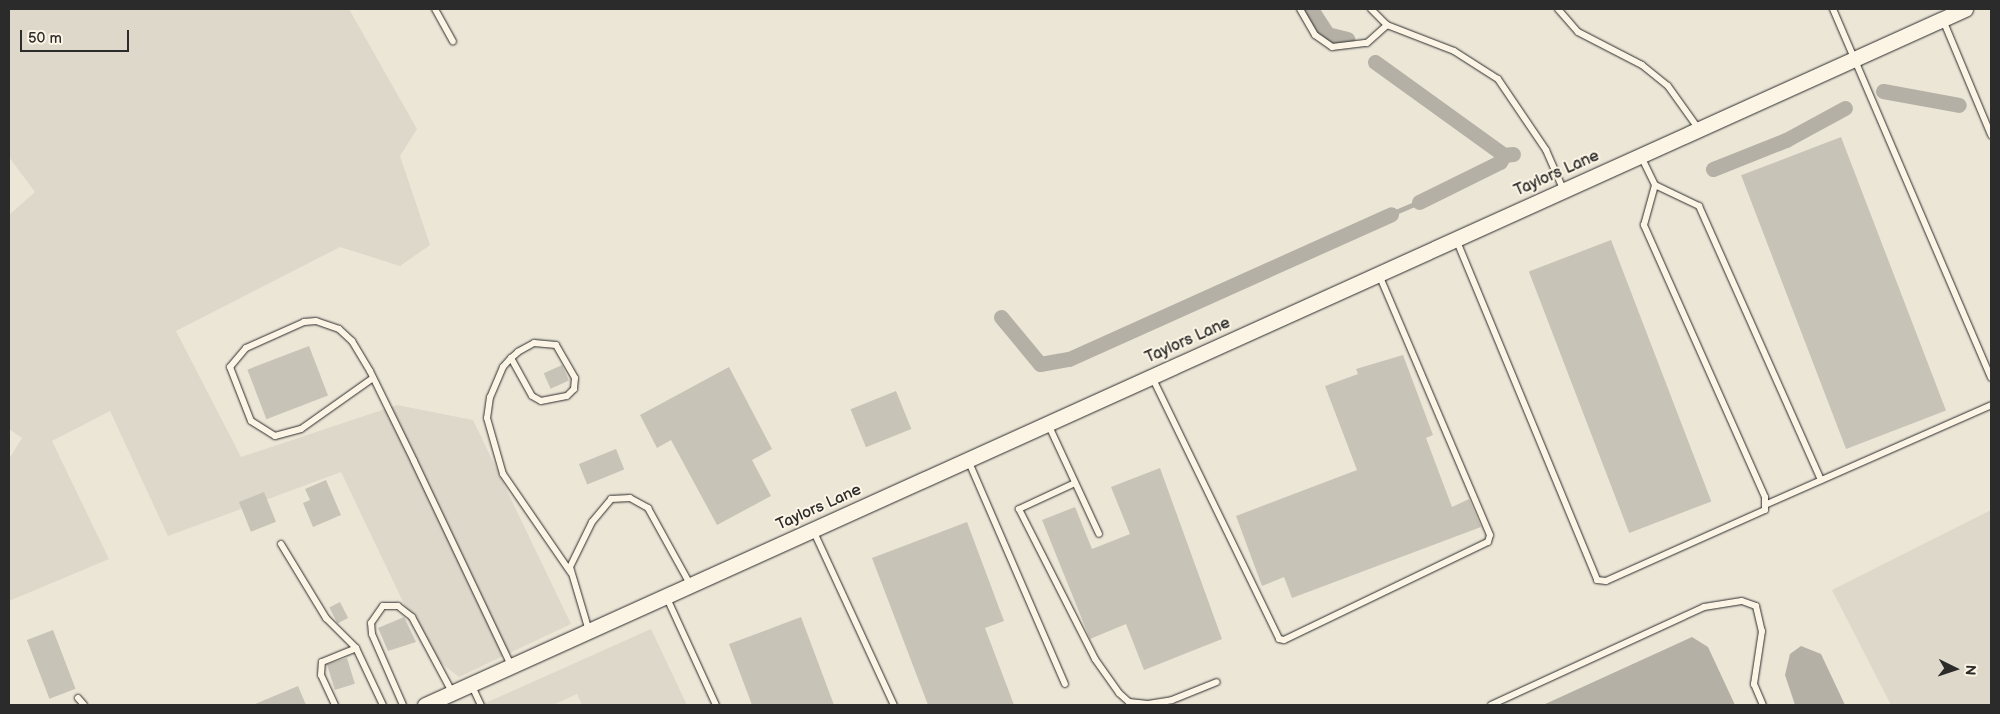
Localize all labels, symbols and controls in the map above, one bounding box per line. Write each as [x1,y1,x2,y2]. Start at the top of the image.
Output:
scale bar [22,20,131,52]
text: 50 m [28,29,62,48]
street label: Taylors Lane [1511,147,1603,201]
street label: Taylors Lane [1142,314,1234,368]
street label: Taylors Lane [773,481,865,535]
north arrow [1930,644,1980,694]
text: N [1962,664,1979,676]

